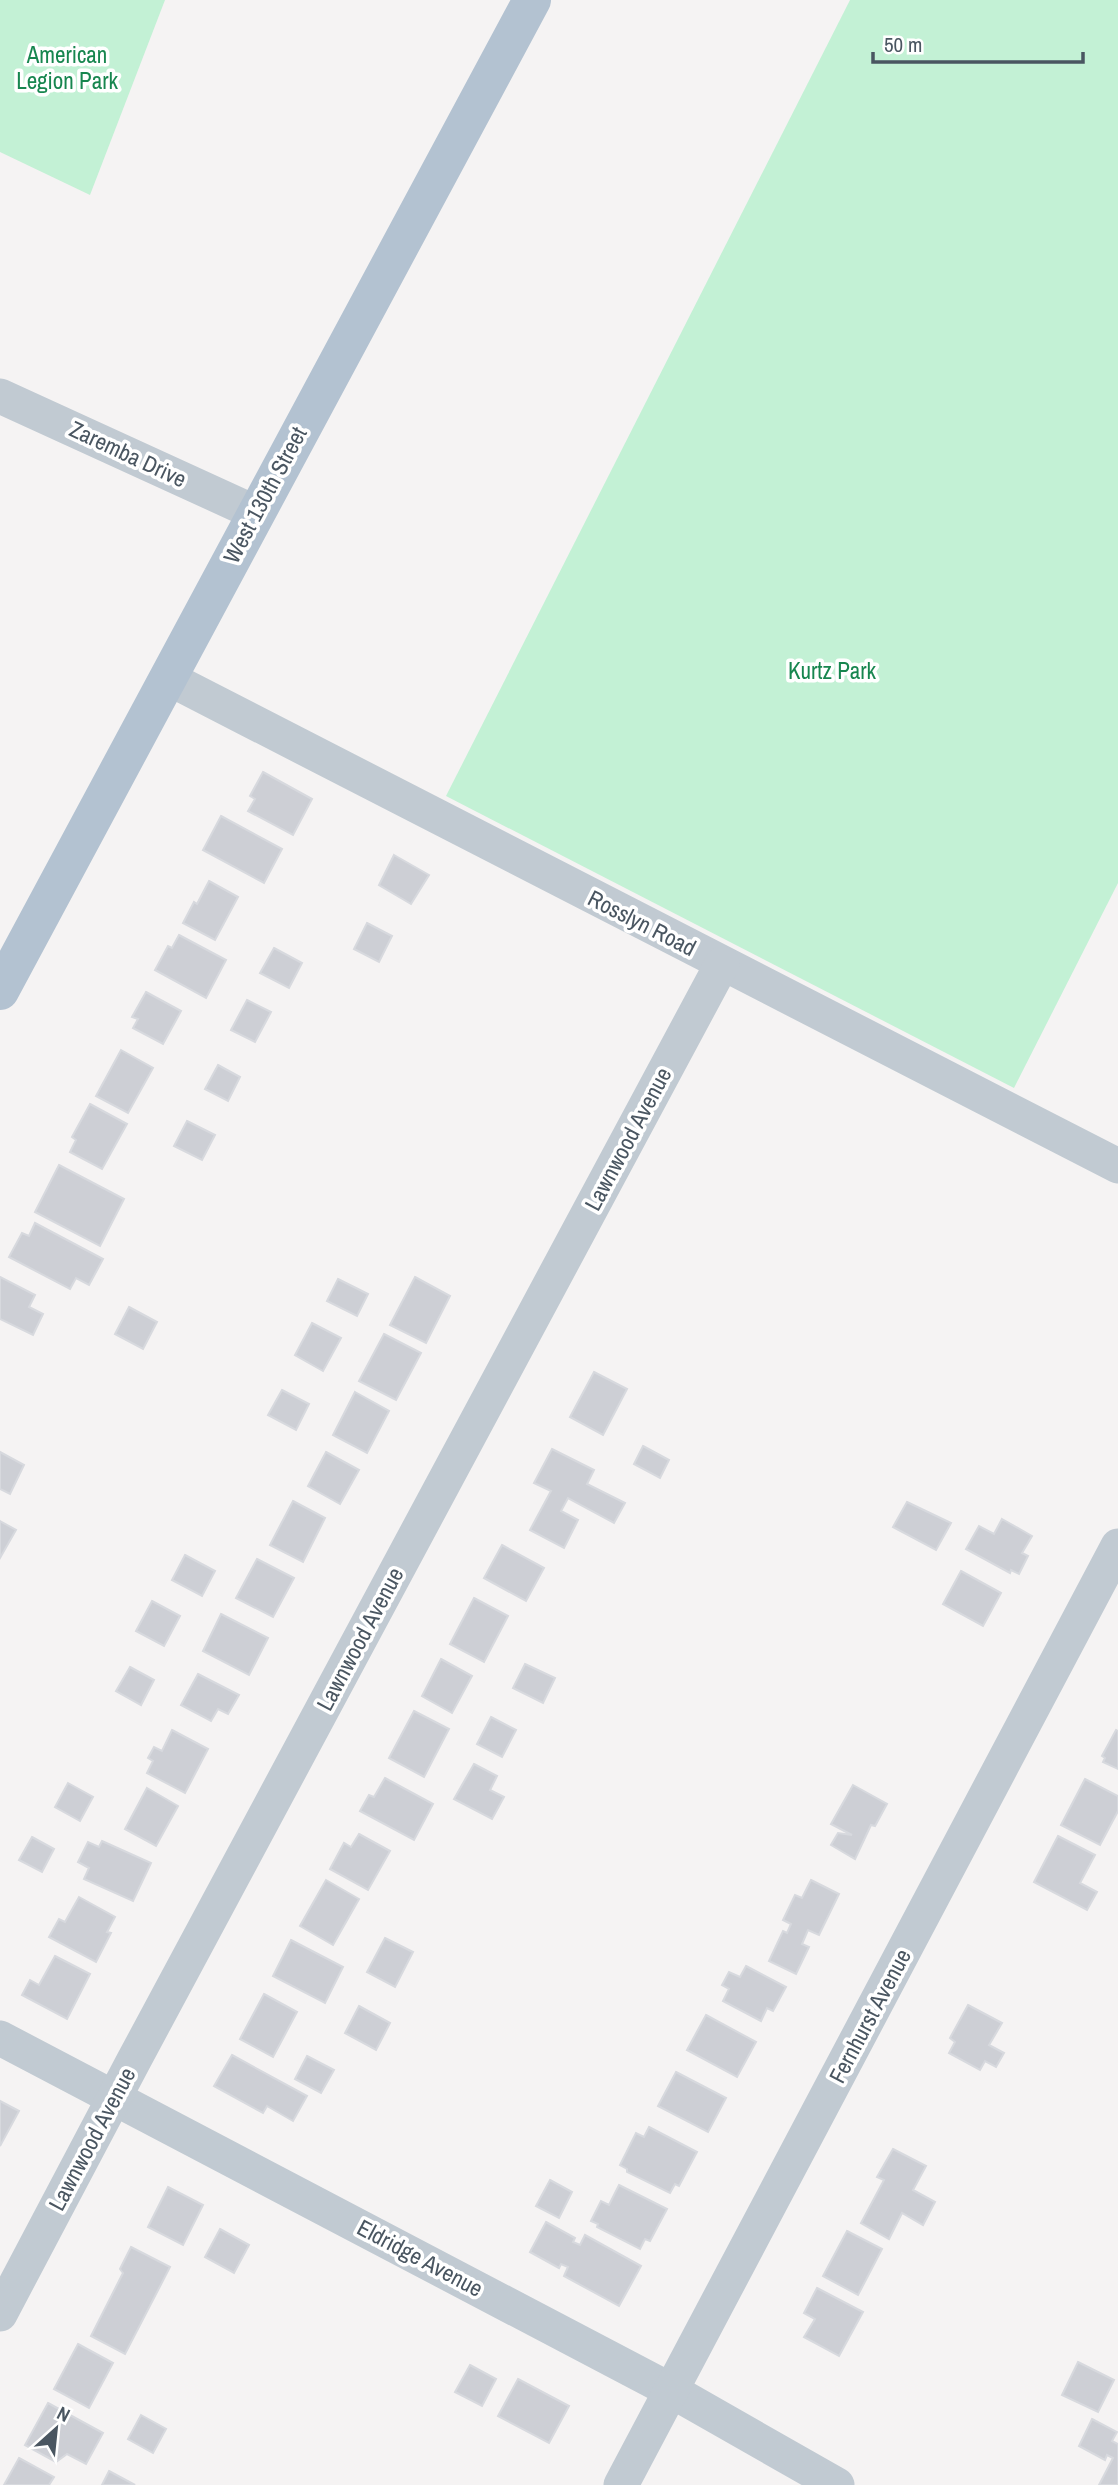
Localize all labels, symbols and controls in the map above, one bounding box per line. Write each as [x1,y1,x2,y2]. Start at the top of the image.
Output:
scale bar [873,21,1083,65]
text: 50 m [884,30,922,59]
park label: American Legion Park [16,39,118,96]
street label: Zaremba Drive [65,413,192,494]
street label: West 130th Street [216,421,314,569]
park label: Kurtz Park [788,655,877,686]
street label: Rosslyn Road [583,882,702,963]
street label: Lawnwood Avenue [577,1062,678,1216]
street label: Lawnwood Avenue [309,1562,410,1716]
street label: Fernhurst Avenue [821,1943,918,2088]
street label: Lawnwood Avenue [41,2062,142,2216]
street label: Eldridge Avenue [352,2211,488,2304]
north arrow [21,2394,91,2464]
text: N [53,2400,75,2428]

